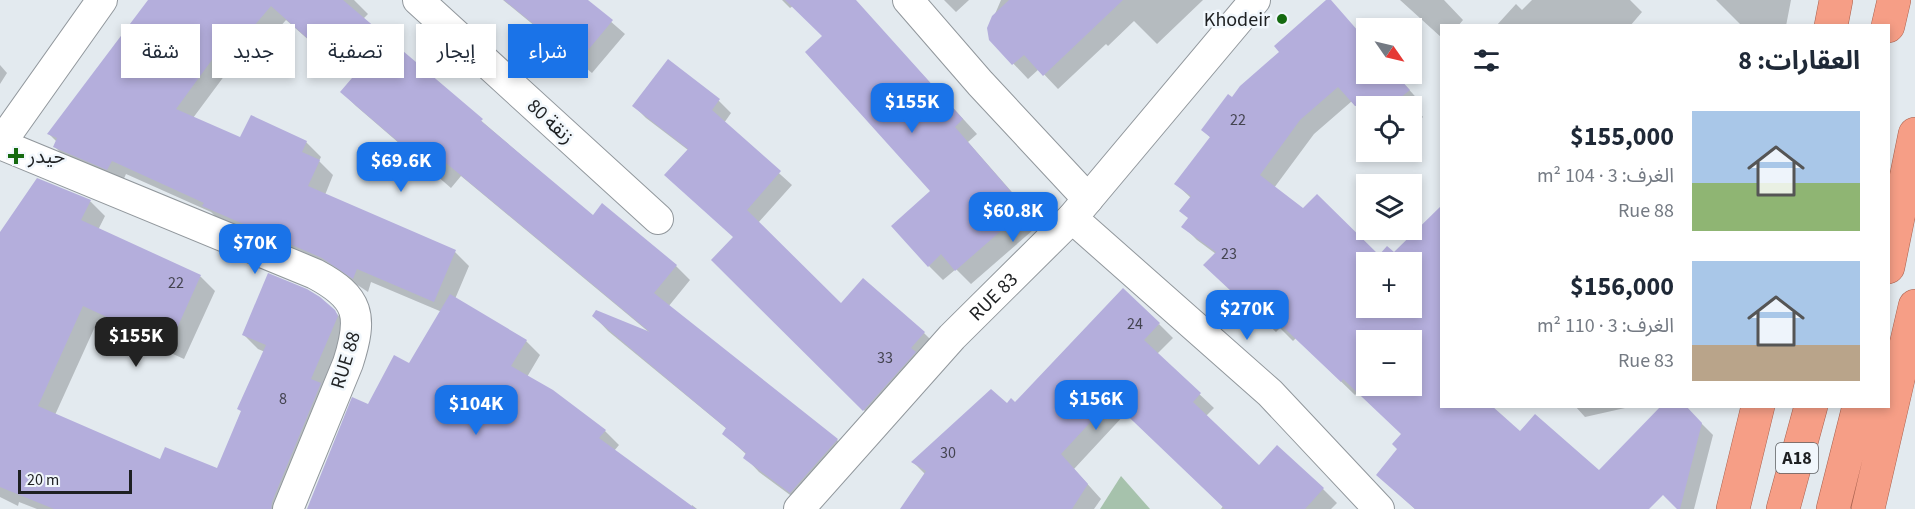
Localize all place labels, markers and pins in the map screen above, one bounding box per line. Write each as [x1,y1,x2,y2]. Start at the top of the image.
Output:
place label: Khodeir [1204,6,1270,34]
marker: Khodeir [1275,12,1289,26]
pin: $155K [870,83,954,134]
pin: $69.6K [352,142,450,193]
place label: حيدر [27,143,65,171]
marker: حيدر [9,149,23,163]
pin: $60.8K [964,192,1062,243]
pin: $70K [219,224,291,275]
pin: $270K [1205,290,1289,341]
pin: $155K [94,317,178,368]
pin: $156K [1054,380,1138,431]
pin: $104K [434,385,518,436]

